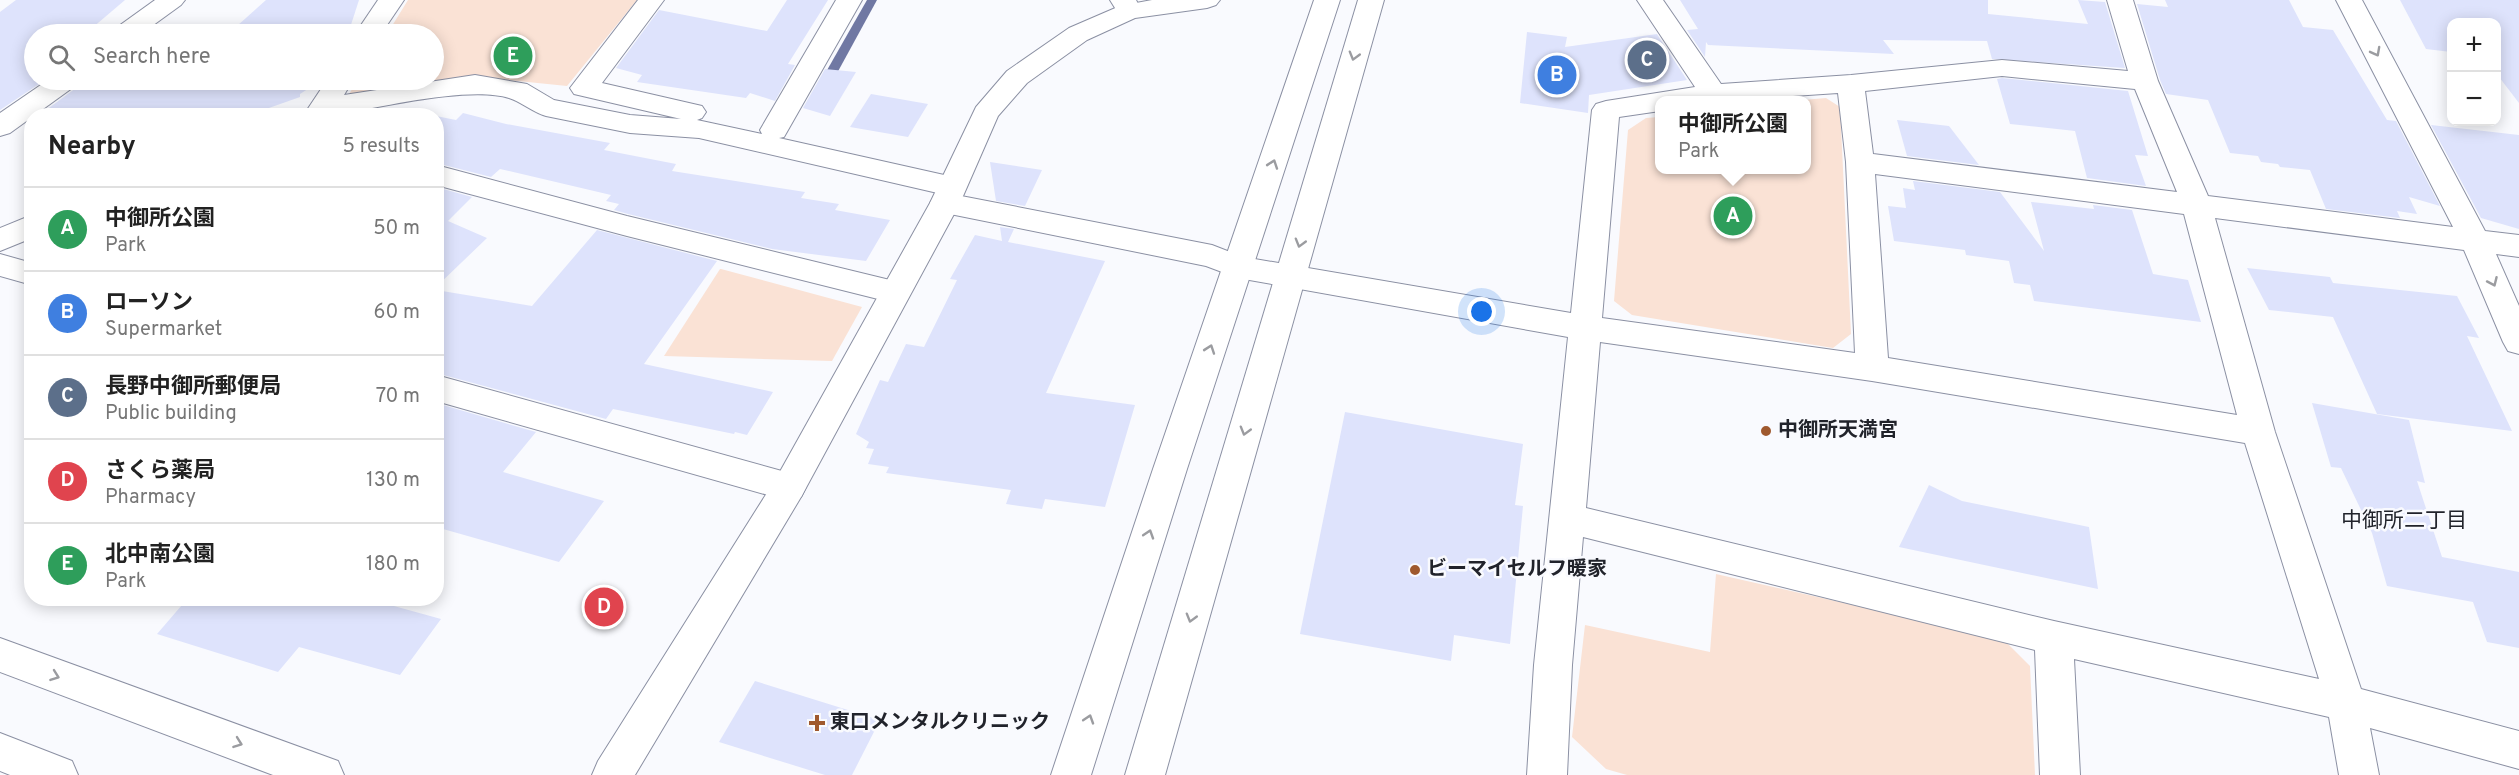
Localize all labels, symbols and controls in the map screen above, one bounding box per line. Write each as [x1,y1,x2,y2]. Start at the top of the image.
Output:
map controls [2447,18,2501,126]
button: + [2447,18,2501,72]
search box [24,24,444,90]
pin: E [494,34,532,78]
pin: C [1628,38,1666,82]
icon: search [45,41,78,74]
text: Search here [93,44,211,71]
one-way arrow [2369,46,2380,56]
one-way arrow [1349,51,1362,61]
pin: B [1538,52,1576,98]
button: − [2447,72,2501,126]
popup [1655,96,1811,174]
text: 中御所公園 [1678,112,1788,139]
text: Nearby [48,131,136,164]
text: 5 results [343,134,420,160]
text: Park [1678,139,1719,165]
one-way arrow [1265,159,1278,170]
pin: A [1714,194,1752,238]
text: 中御所公園 [105,206,215,233]
text: A [60,216,75,242]
text: 50 m [373,216,420,242]
text: Park [105,233,146,259]
one-way arrow [1295,237,1307,248]
one-way arrow [2485,276,2497,287]
text: ローソン [105,290,193,317]
your location [1467,297,1496,326]
text: B [61,300,74,326]
text: 60 m [374,300,420,326]
text: Supermarket [105,317,222,343]
one-way arrow [1203,344,1215,355]
text: 長野中御所郵便局 [105,374,281,401]
text: C [61,384,74,410]
text: 70 m [376,384,420,410]
text: Public building [105,401,237,427]
place label: 中御所天満宮 [1778,418,1898,444]
marker: 中御所天満宮 [1759,424,1773,438]
one-way arrow [1240,425,1252,435]
text: さくら薬局 [105,458,215,485]
text: D [60,468,75,494]
text: 130 m [366,468,420,494]
text: Pharmacy [105,485,196,511]
district label: 中御所二丁目 [2341,508,2467,535]
one-way arrow [1141,529,1154,540]
text: 北中南公園 [105,542,215,569]
text: E [61,552,74,578]
text: 180 m [366,552,420,578]
place label: ビーマイセルフ暖家 [1427,557,1607,583]
marker: ビーマイセルフ暖家 [1408,563,1422,577]
text: Park [105,569,146,595]
pin: D [584,584,624,630]
one-way arrow [1186,612,1198,623]
one-way arrow [49,668,60,681]
place label: 東口メンタルクリニック [830,710,1050,736]
marker: 東口メンタルクリニック [808,714,826,732]
one-way arrow [1081,714,1094,725]
one-way arrow [232,736,243,748]

